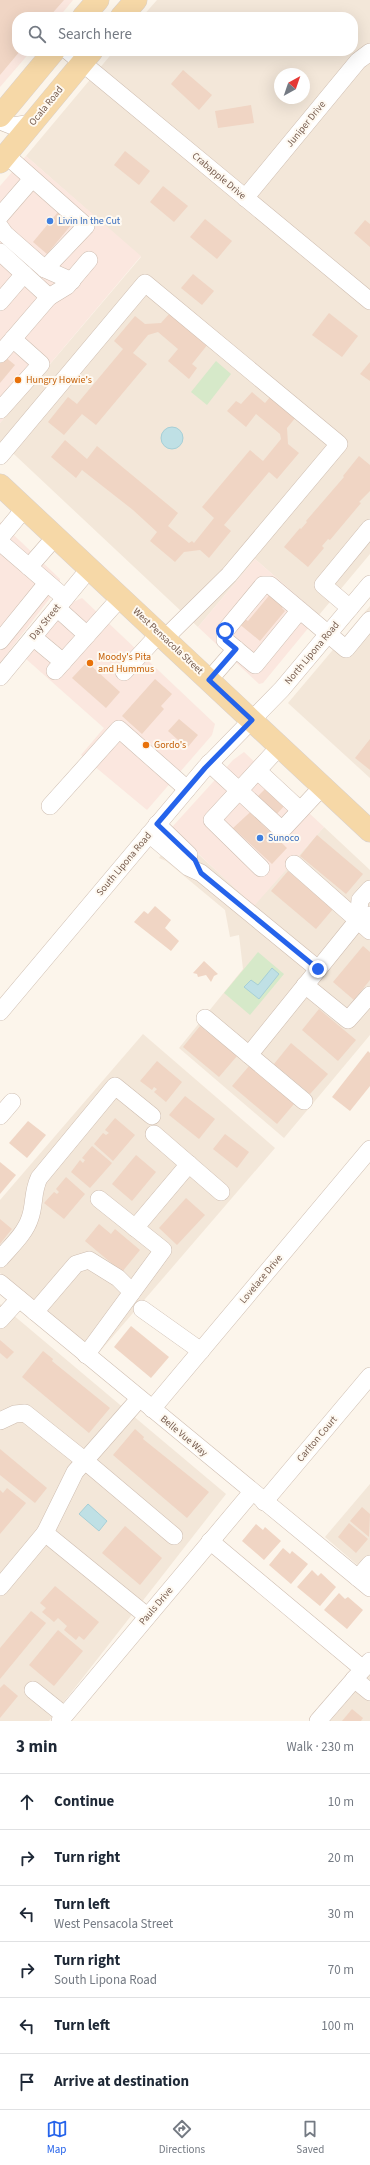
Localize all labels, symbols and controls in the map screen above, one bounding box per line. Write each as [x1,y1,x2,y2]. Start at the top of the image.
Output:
search box [12,12,358,56]
icon: search [26,23,48,45]
text: Search here [58,24,132,45]
north arrow [274,68,310,104]
street label: Ocala Road [26,83,66,129]
street label: Juniper Drive [283,98,329,150]
street label: Crabapple Drive [189,149,249,203]
place label: Livin In the Cut [58,214,121,228]
marker: Livin In the Cut [45,216,55,226]
place label: Hungry Howie's [26,373,92,387]
marker: Hungry Howie's [13,375,23,385]
street label: Day Street [26,600,64,643]
street label: West Pensacola Street [130,605,207,678]
street label: North Lipona Road [281,618,343,688]
route start [216,622,234,640]
place label: Moody's Pita and Hummus [98,650,154,676]
marker: Moody's Pita and Hummus [85,658,95,668]
place label: Gordo's [154,738,186,752]
marker: Gordo's [141,740,151,750]
street label: South Lipona Road [93,829,155,899]
place label: Sunoco [268,831,299,845]
marker: Sunoco [255,833,265,843]
route end [309,960,327,978]
street label: Lovelace Drive [236,1251,286,1307]
street label: Belle Vue Way [157,1412,211,1460]
street label: Carlton Court [294,1412,341,1465]
street label: Pauls Drive [136,1584,176,1628]
text: 3 min [16,1735,57,1759]
text: Walk · 230 m [286,1738,354,1756]
icon: ahead [16,1791,38,1813]
text: Continue [54,1791,114,1812]
text: 10 m [328,1793,354,1811]
icon: right [16,1847,38,1869]
text: Turn right [54,1847,120,1868]
text: 20 m [328,1849,354,1867]
text: Turn left [54,1894,110,1915]
icon: left [16,1903,38,1925]
text: 30 m [328,1905,354,1923]
text: West Pensacola Street [54,1915,173,1933]
text: Turn right [54,1950,120,1971]
icon: right [16,1959,38,1981]
text: 70 m [328,1961,354,1979]
text: South Lipona Road [54,1971,157,1989]
icon: left [16,2015,38,2037]
text: Turn left [54,2015,110,2036]
text: 100 m [321,2017,354,2035]
icon: arrive [16,2071,38,2093]
text: Arrive at destination [54,2071,189,2092]
tab: Map [46,2118,68,2157]
tab: Directions [159,2118,205,2157]
tab: Saved [296,2118,324,2157]

